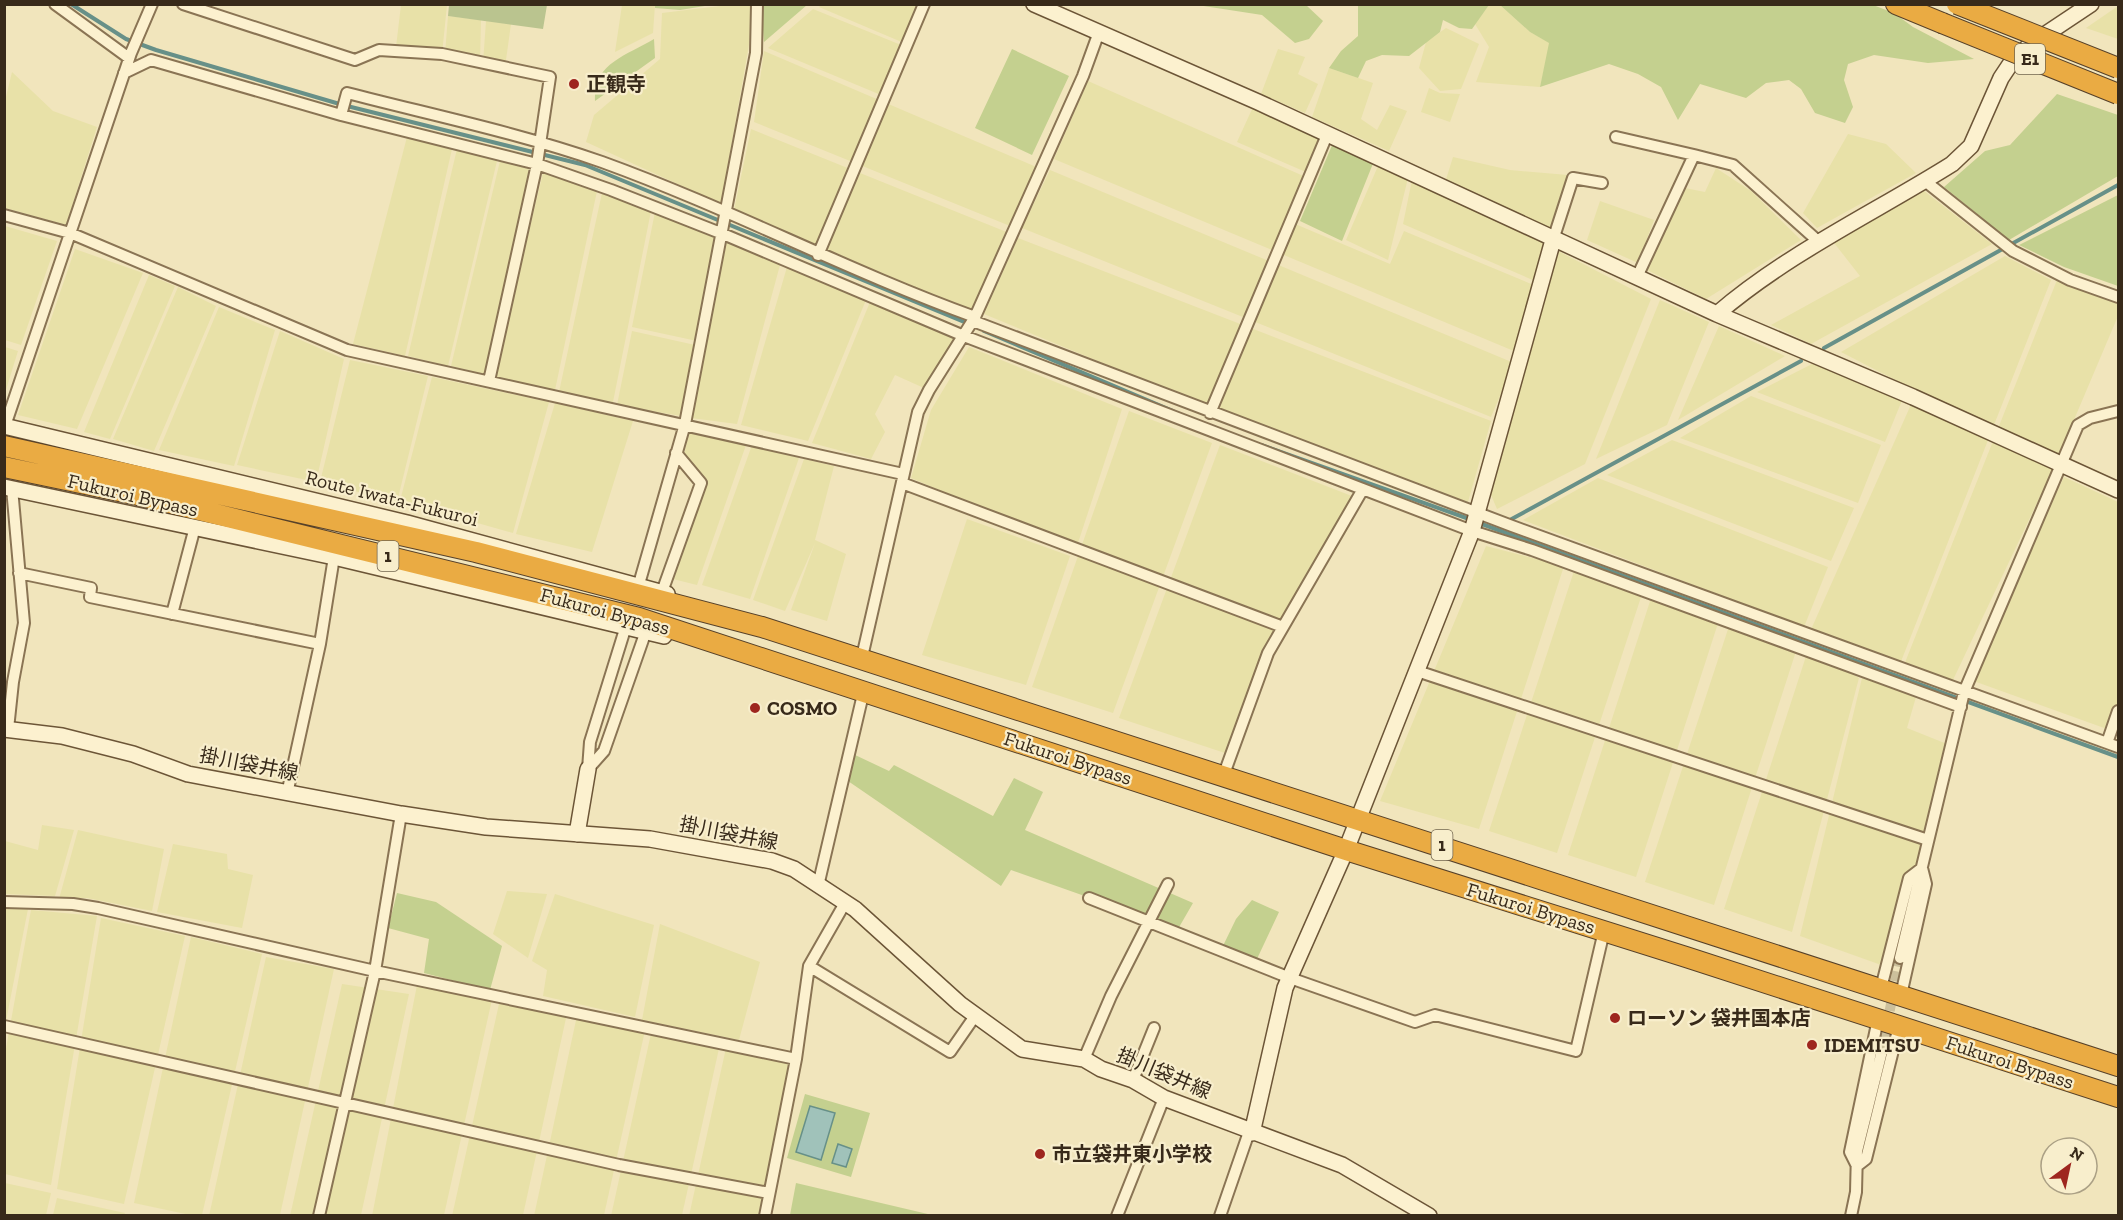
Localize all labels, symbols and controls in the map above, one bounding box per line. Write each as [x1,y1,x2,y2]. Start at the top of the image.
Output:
road number: E1 [2015,44,2045,74]
place label: 正観寺 [586,72,646,96]
marker: 正観寺 [567,77,581,91]
street label: Route Iwata-Fukuroi [303,465,481,531]
street label: Fukuroi Bypass [65,468,201,522]
road number: 1 [378,541,398,571]
street label: Fukuroi Bypass [538,582,672,640]
place label: COSMO [767,696,837,720]
marker: COSMO [748,701,762,715]
street label: Fukuroi Bypass [1001,726,1135,790]
street label: 掛川袋井線 [198,743,300,785]
street label: 掛川袋井線 [678,812,780,854]
road number: 1 [1432,830,1452,860]
street label: Fukuroi Bypass [1464,877,1598,939]
place label: ローソン 袋井国本店 [1627,1006,1811,1030]
marker: ローソン 袋井国本店 [1608,1011,1622,1025]
street label: Fukuroi Bypass [1943,1030,2077,1094]
place label: IDEMITSU [1824,1033,1920,1057]
marker: IDEMITSU [1805,1038,1819,1052]
street label: 掛川袋井線 [1113,1042,1215,1104]
north arrow [2039,1136,2099,1196]
place label: 市立袋井東小学校 [1052,1142,1212,1166]
text: N [2067,1143,2087,1165]
marker: 市立袋井東小学校 [1033,1147,1047,1161]

